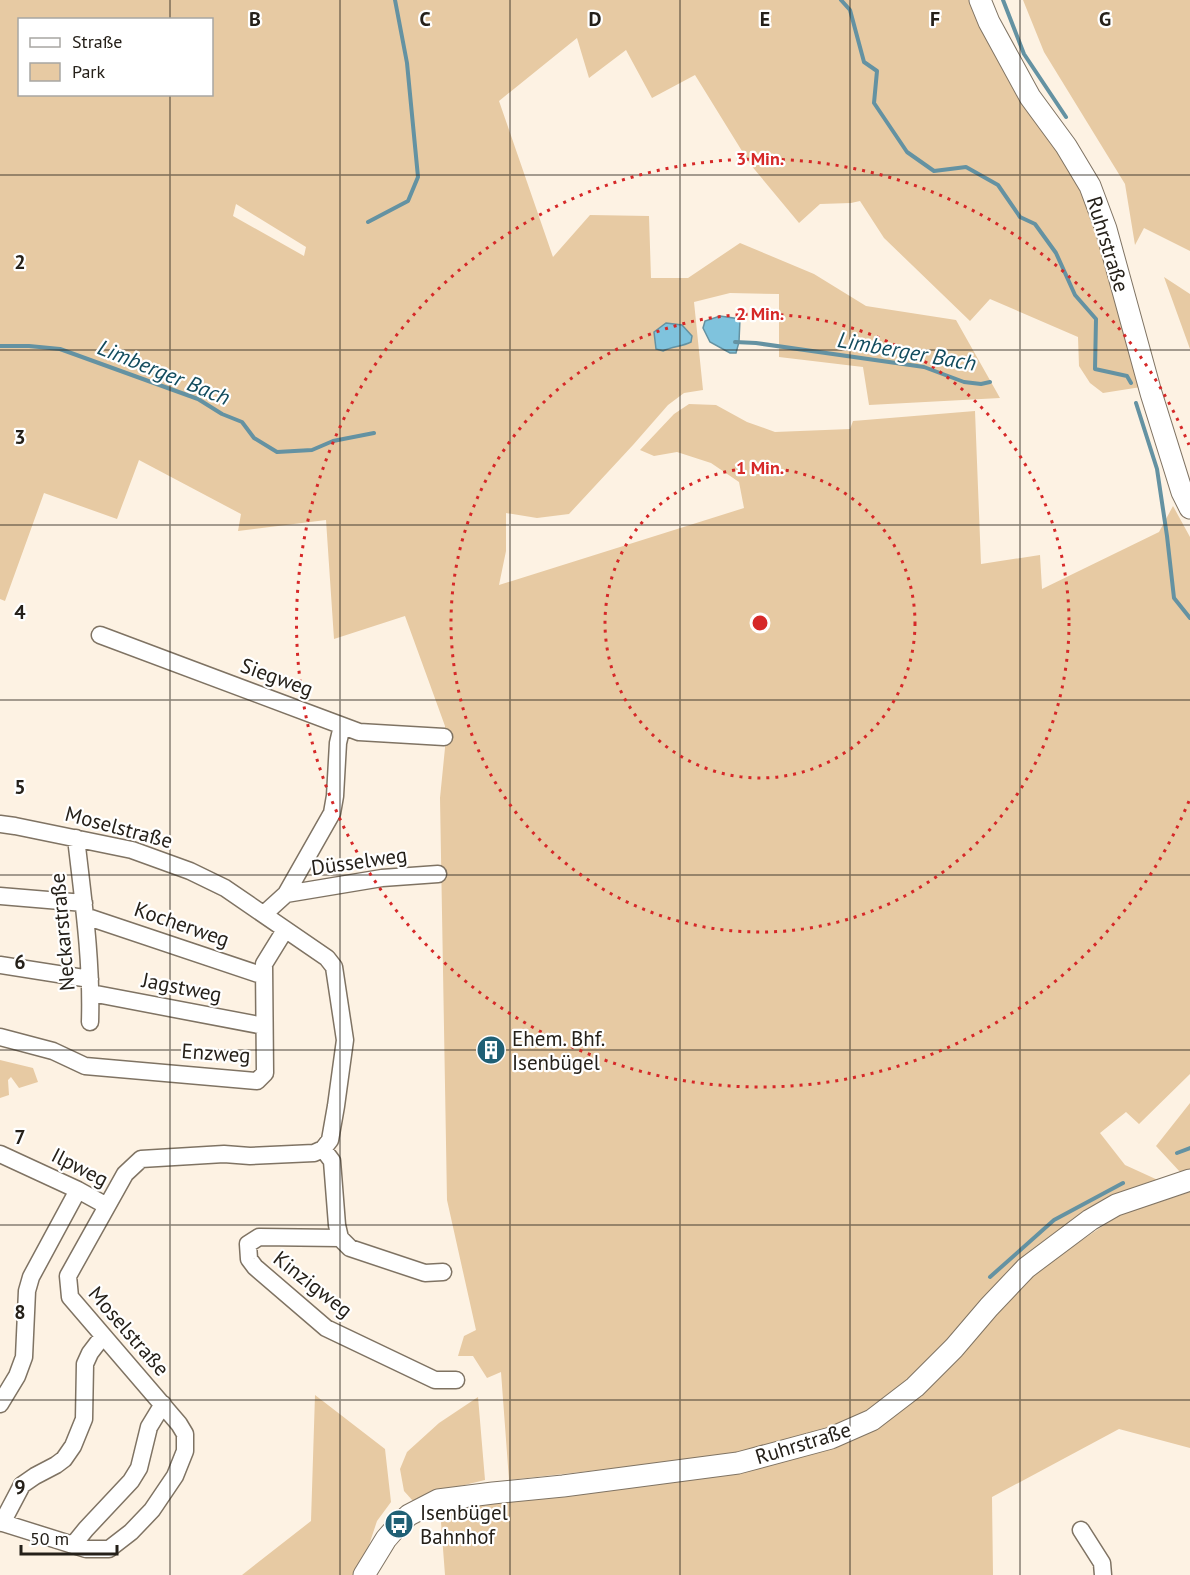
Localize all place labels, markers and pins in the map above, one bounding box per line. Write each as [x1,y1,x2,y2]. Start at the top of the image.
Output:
centre of rings [750,613,770,633]
place label: Ehem. Bhf. Isenbügel [512,1025,605,1076]
building icon: Ehem. Bhf. Isenbügel [475,1034,507,1066]
place label: Isenbügel Bahnhof [420,1499,508,1550]
bus stop icon: Isenbügel Bahnhof [383,1508,415,1540]

